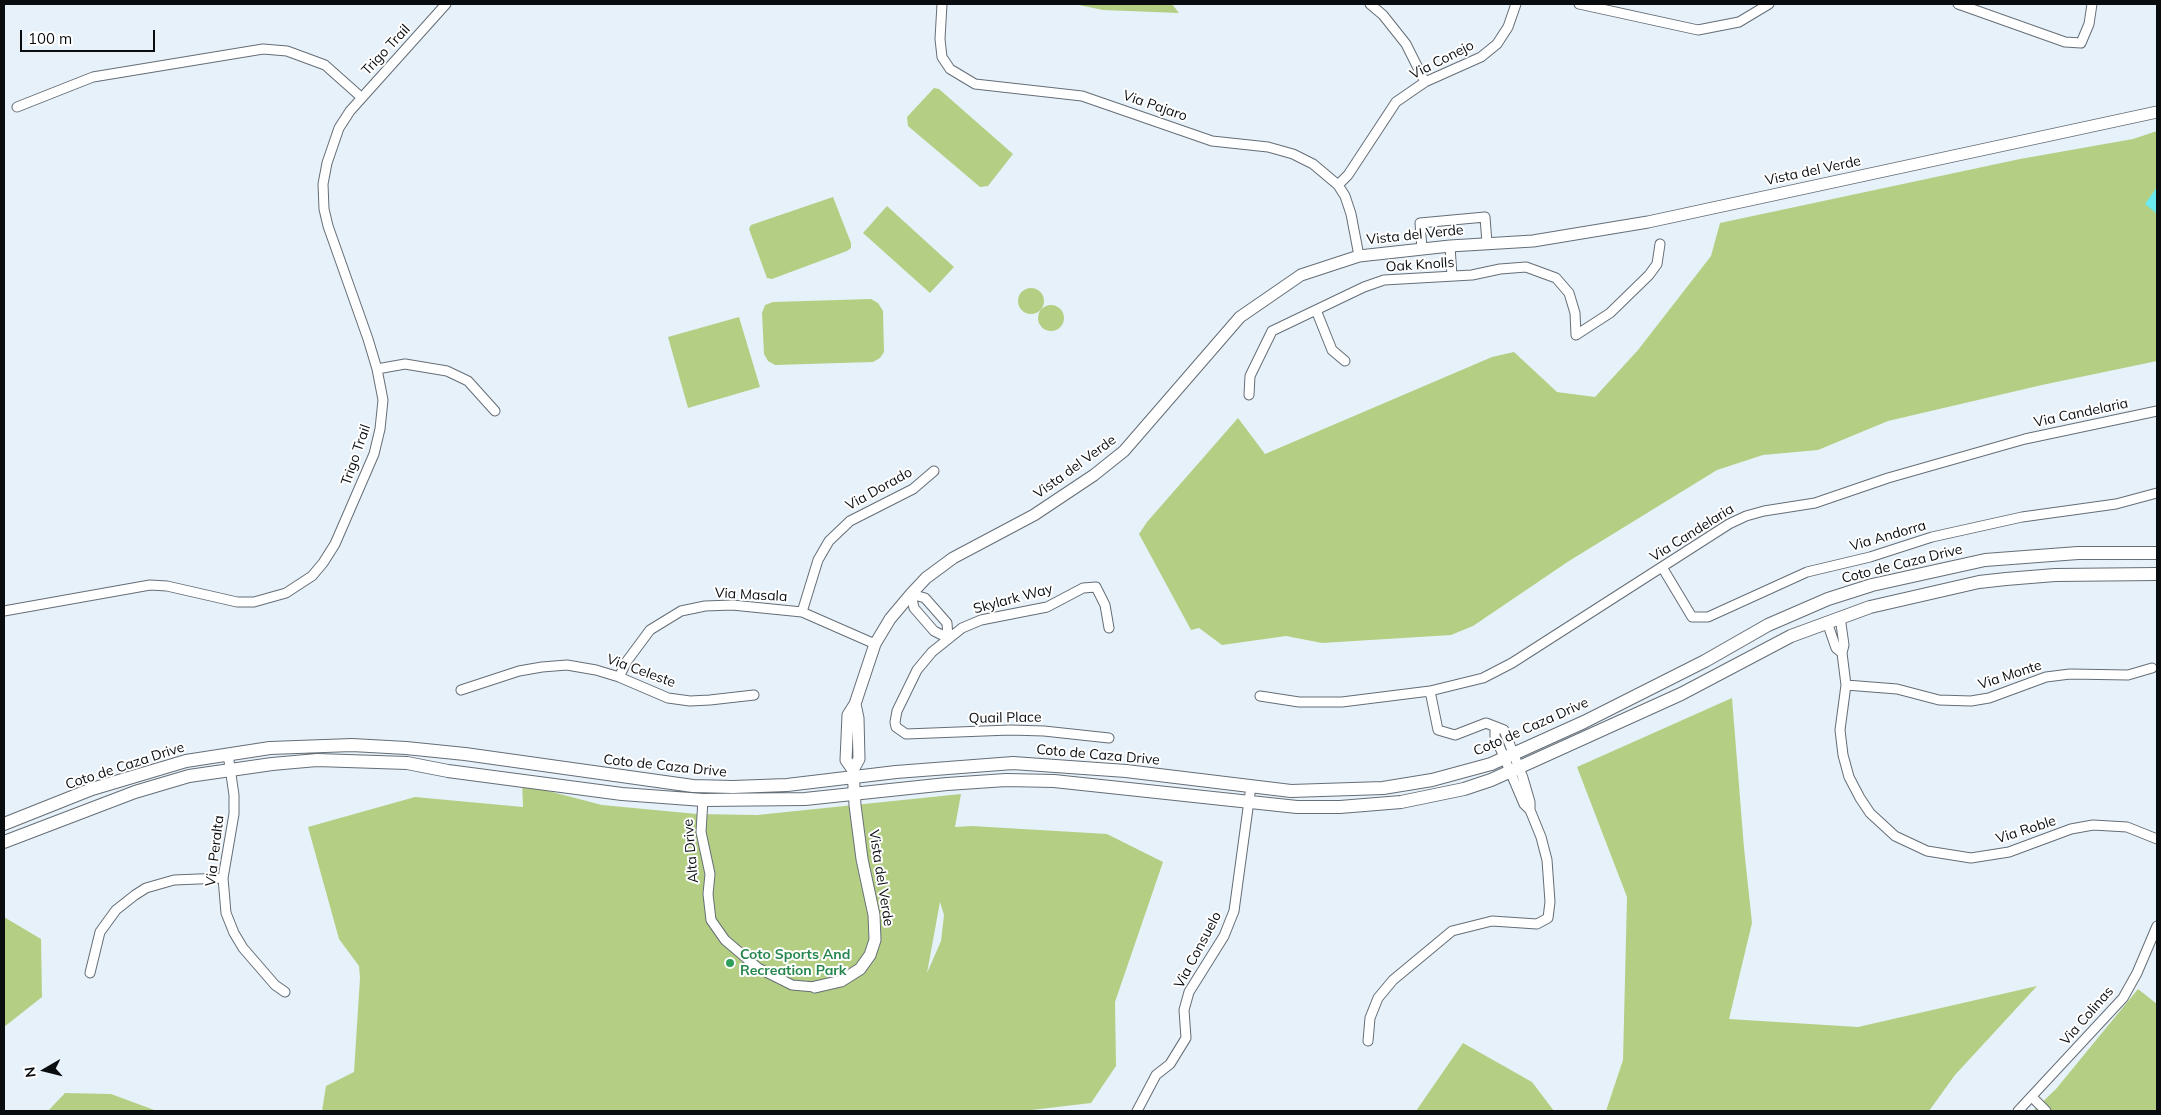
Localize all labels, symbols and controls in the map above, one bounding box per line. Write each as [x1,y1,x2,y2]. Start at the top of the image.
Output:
scale bar [22,20,158,52]
street label: Trigo Trail [358,21,414,79]
text: 100 m [28,29,72,48]
street label: Via Conejo [1407,37,1477,83]
street label: Via Pajaro [1121,87,1189,125]
street label: Vista del Verde [1764,153,1862,189]
street label: Vista del Verde [1366,222,1464,248]
street label: Oak Knolls [1385,254,1455,276]
street label: Via Candelaria [2032,395,2130,431]
street label: Trigo Trail [338,422,374,488]
street label: Vista del Verde [1031,432,1119,502]
street label: Via Dorado [843,464,915,514]
street label: Via Candelaria [1647,501,1737,565]
street label: Via Andorra [1848,517,1928,555]
street label: Coto de Caza Drive [1840,541,1964,587]
street label: Skylark Way [972,580,1054,618]
street label: Via Masala [714,585,788,605]
street label: Via Celeste [604,651,678,691]
street label: Via Monte [1976,657,2044,693]
street label: Coto de Caza Drive [1471,694,1591,760]
street label: Quail Place [968,709,1042,727]
street label: Coto de Caza Drive [63,739,187,793]
street label: Coto de Caza Drive [1036,741,1160,769]
street label: Coto de Caza Drive [602,751,728,781]
street label: Via Roble [1994,812,2058,848]
street label: Via Peralta [202,814,228,888]
street label: Alta Drive [680,818,702,884]
street label: Vista del Verde [865,829,897,927]
street label: Via Consuelo [1171,909,1225,991]
place label: Coto Sports And Recreation Park [740,947,850,980]
marker: Coto Sports And Recreation Park [724,957,736,969]
street label: Via Colinas [2057,983,2117,1049]
north arrow [20,1045,70,1095]
text: N [20,1066,40,1079]

